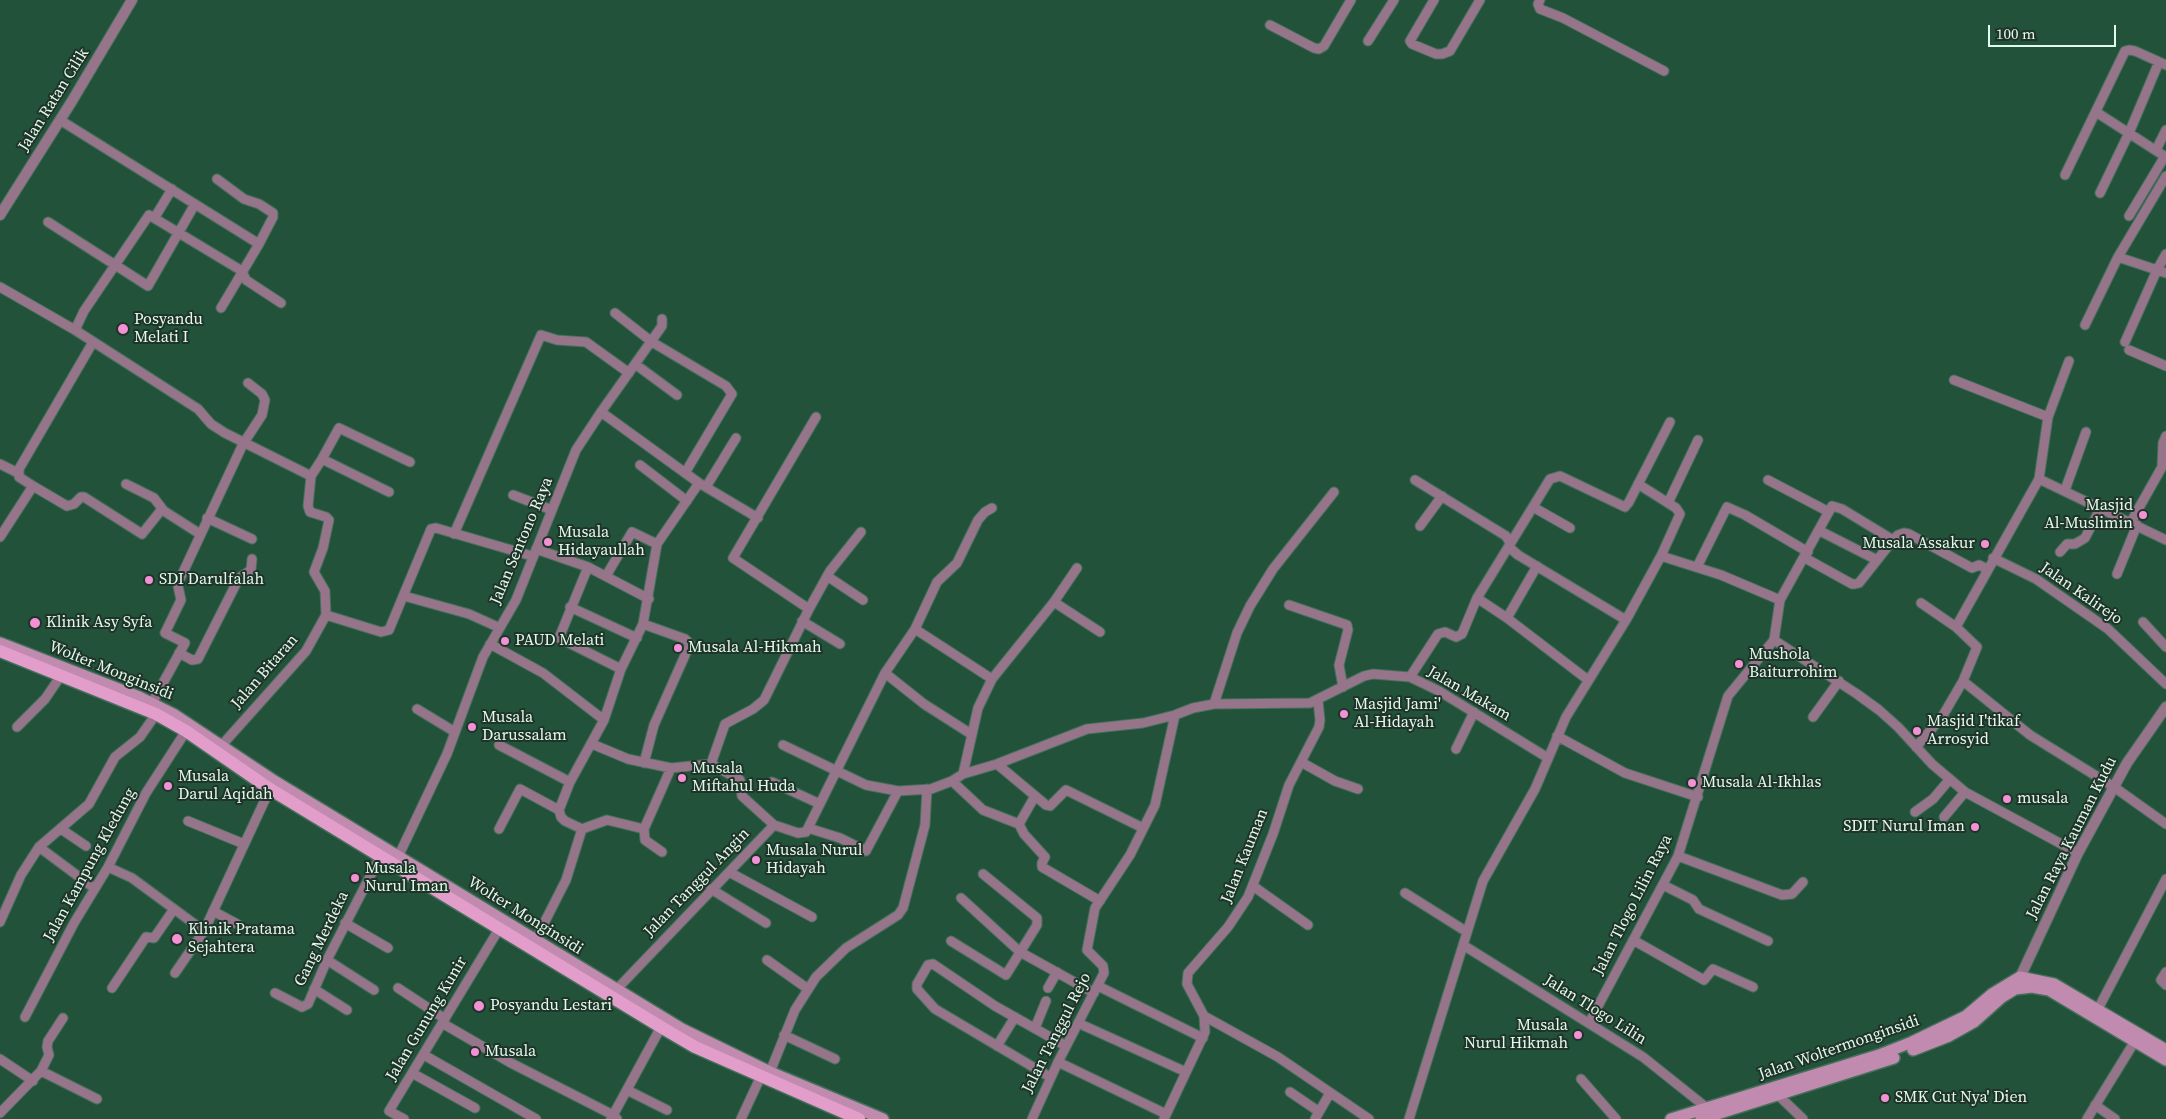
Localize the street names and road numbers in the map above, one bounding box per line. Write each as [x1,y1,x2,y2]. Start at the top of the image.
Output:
street label: Jalan Ratan Cilik [15,45,93,155]
street label: Jalan Sentono Raya [487,474,557,608]
street label: Jalan Kalirejo [2036,559,2126,629]
street label: Jalan Bitaran [227,631,303,713]
street label: Wolter Monginsidi [46,637,176,705]
street label: Jalan Makam [1424,662,1514,726]
street label: Jalan Raya Kauman Kudu [2023,754,2121,922]
street label: Jalan Kampung Kledung [40,785,140,945]
street label: Jalan Kauman [1217,806,1273,906]
street label: Jalan Tanggul Angin [640,825,754,941]
street label: Jalan Tlogo Lilin Raya [1589,831,1677,979]
street label: Wolter Monginsidi [464,873,586,959]
street label: Gang Merdeka [291,888,353,990]
street label: Jalan Gunung Kunir [382,953,472,1085]
street label: Jalan Tanggul Rejo [1018,970,1096,1096]
street label: Jalan Tlogo Lilin [1540,971,1650,1049]
street label: Jalan Woltermonginsidi [1756,1011,1922,1085]

